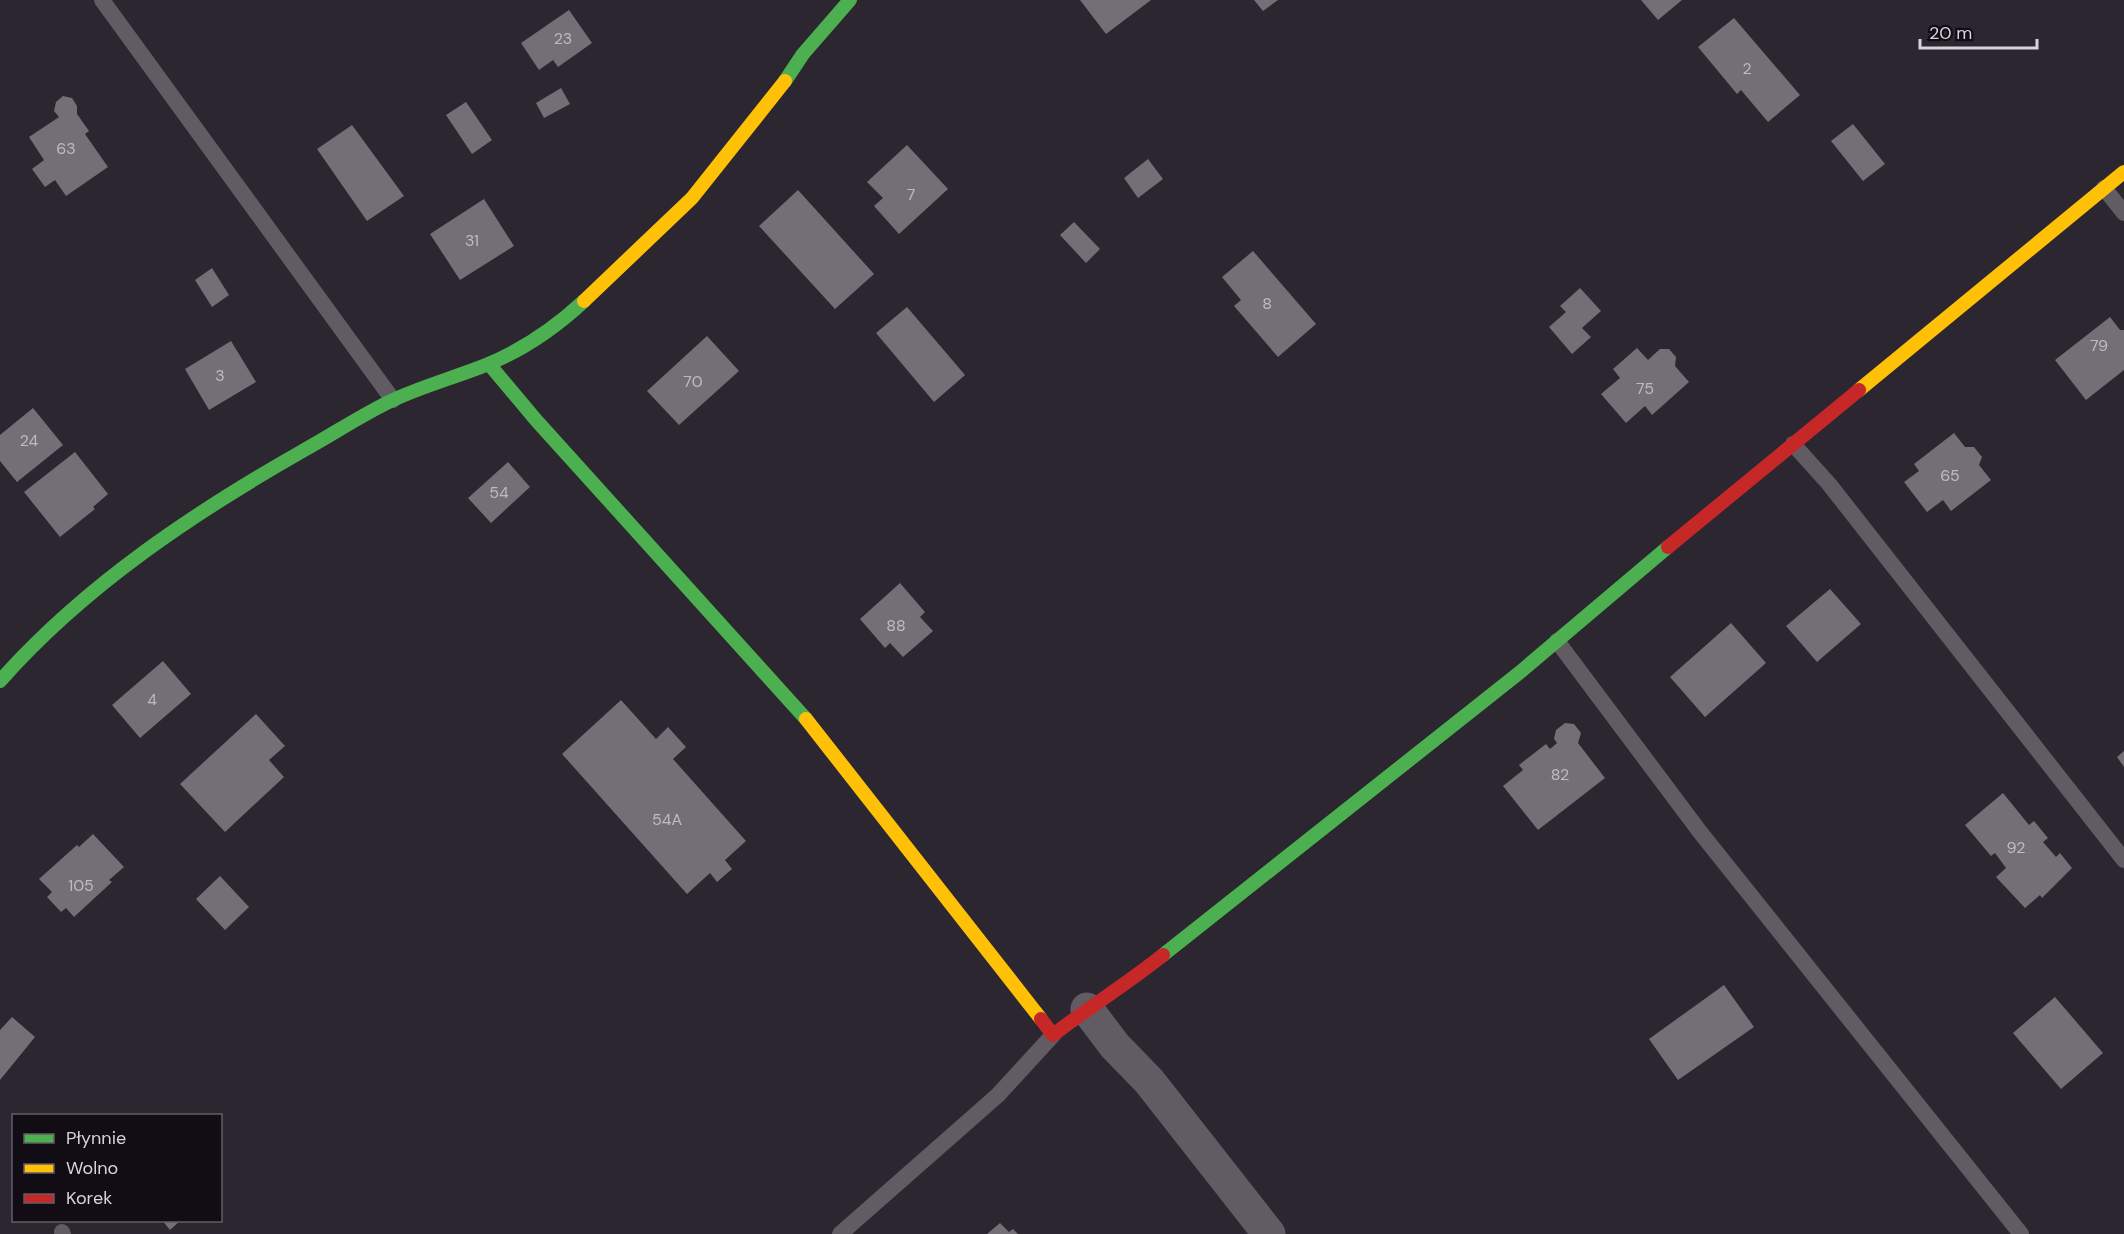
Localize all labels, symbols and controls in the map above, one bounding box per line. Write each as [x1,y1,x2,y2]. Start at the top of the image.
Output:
scale bar [1920,12,2037,50]
text: 20 m [1929,21,1972,45]
house number: 23 [554,28,572,49]
house number: 2 [1742,58,1752,79]
house number: 63 [56,138,76,159]
house number: 7 [907,184,915,205]
house number: 31 [465,230,479,251]
house number: 8 [1262,293,1272,314]
house number: 79 [2090,335,2108,356]
house number: 3 [215,365,225,386]
house number: 70 [683,371,703,392]
house number: 75 [1636,378,1654,399]
house number: 24 [20,430,39,451]
house number: 65 [1940,465,1960,486]
house number: 54 [489,482,509,503]
house number: 88 [886,615,906,636]
house number: 4 [147,689,157,710]
house number: 82 [1551,764,1569,785]
house number: 54A [652,809,682,830]
house number: 92 [2007,837,2026,858]
house number: 105 [68,875,94,896]
legend [12,1114,222,1222]
text: Płynnie [66,1126,126,1150]
text: Wolno [66,1156,118,1180]
text: Korek [66,1186,112,1210]

